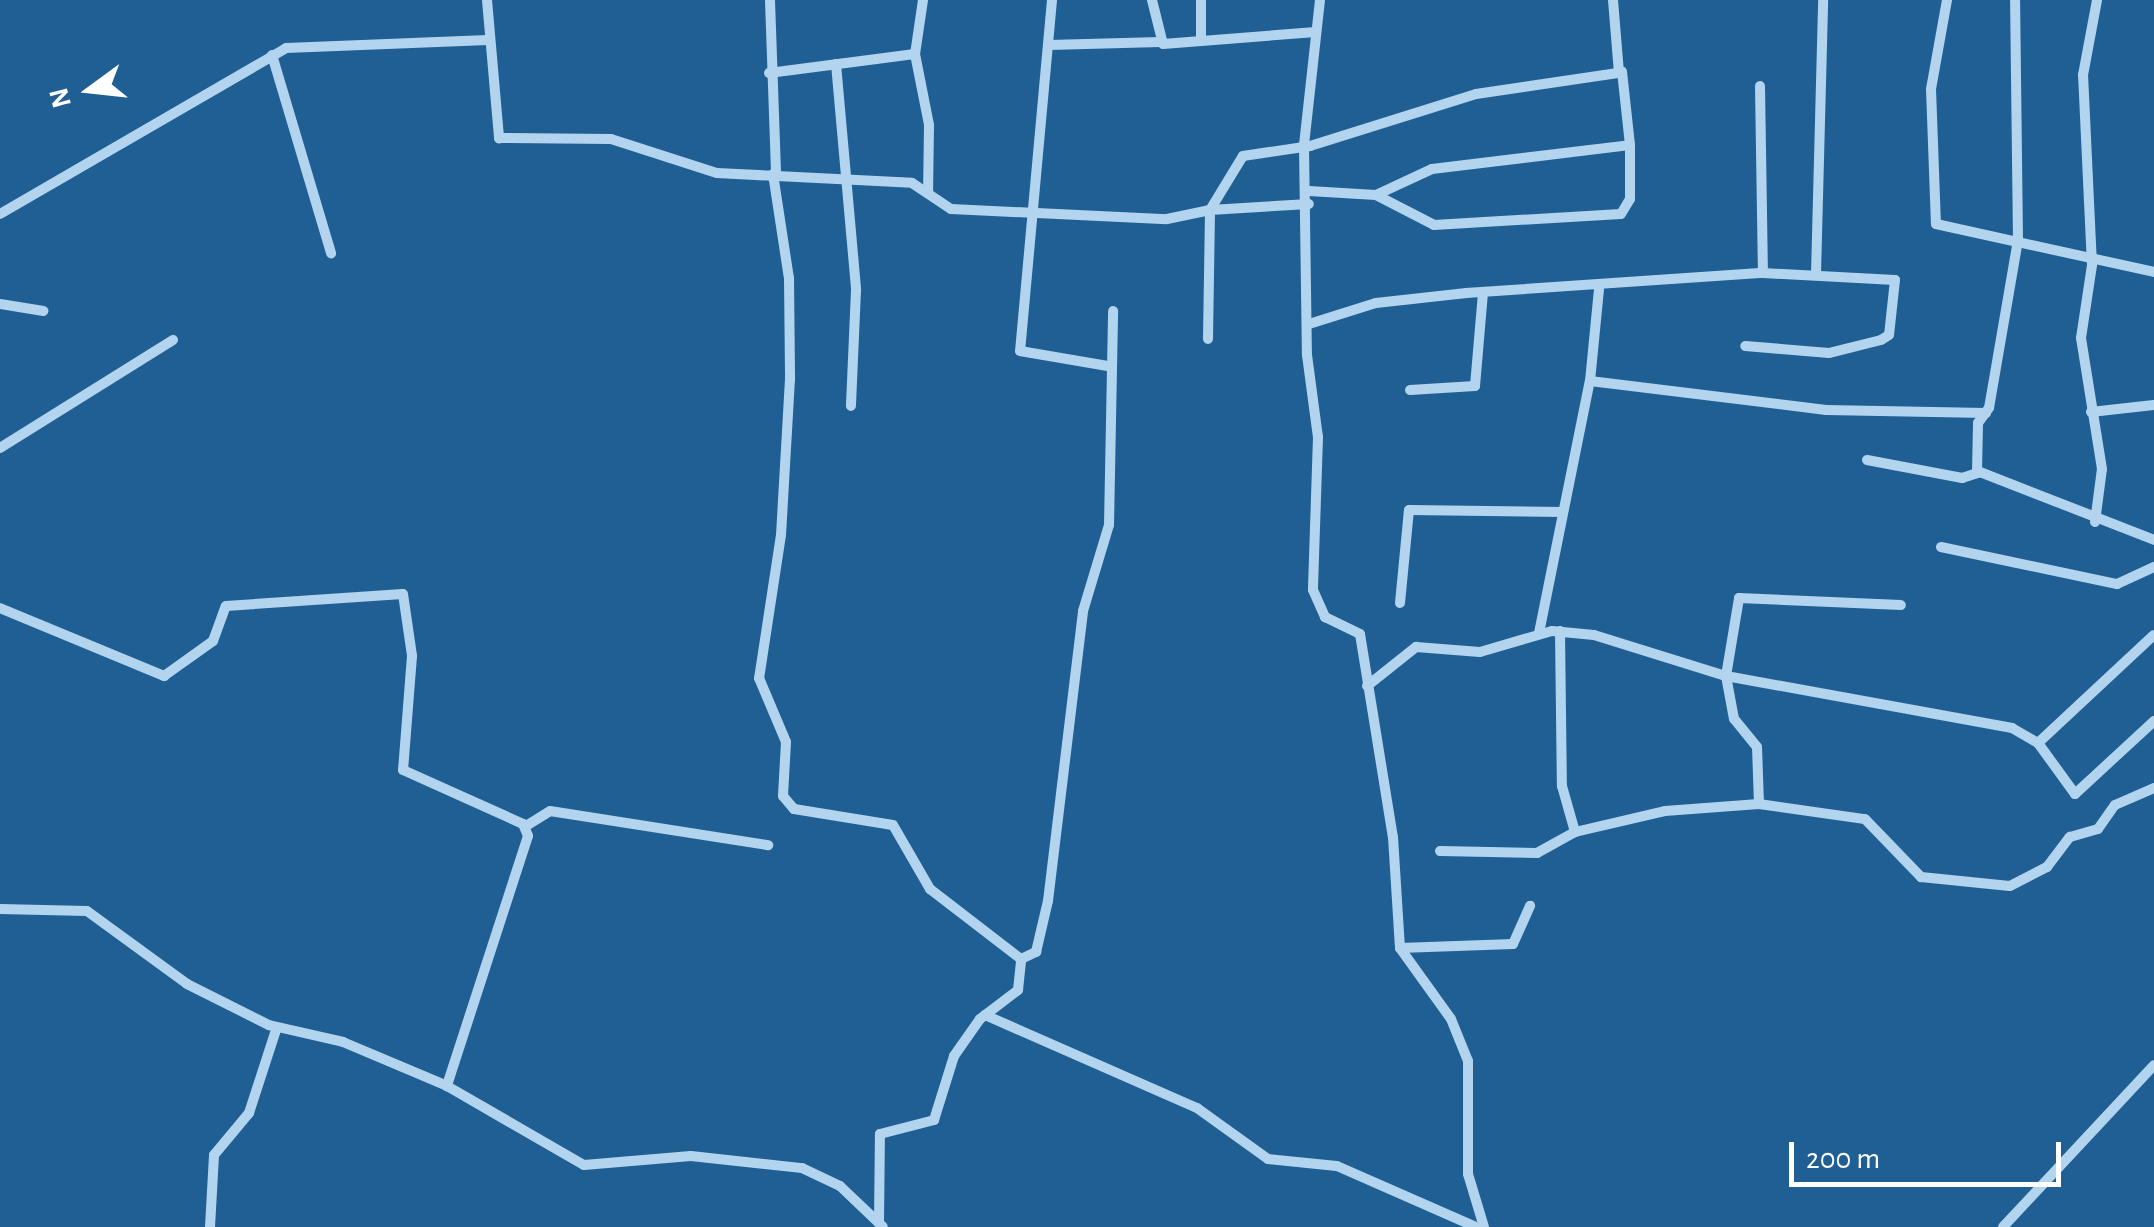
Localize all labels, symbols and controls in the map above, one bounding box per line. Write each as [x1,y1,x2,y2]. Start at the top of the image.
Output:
north arrow [40,40,140,140]
text: N [45,85,77,111]
scale bar [1794,1122,2066,1184]
text: 200 m [1806,1144,1880,1174]

